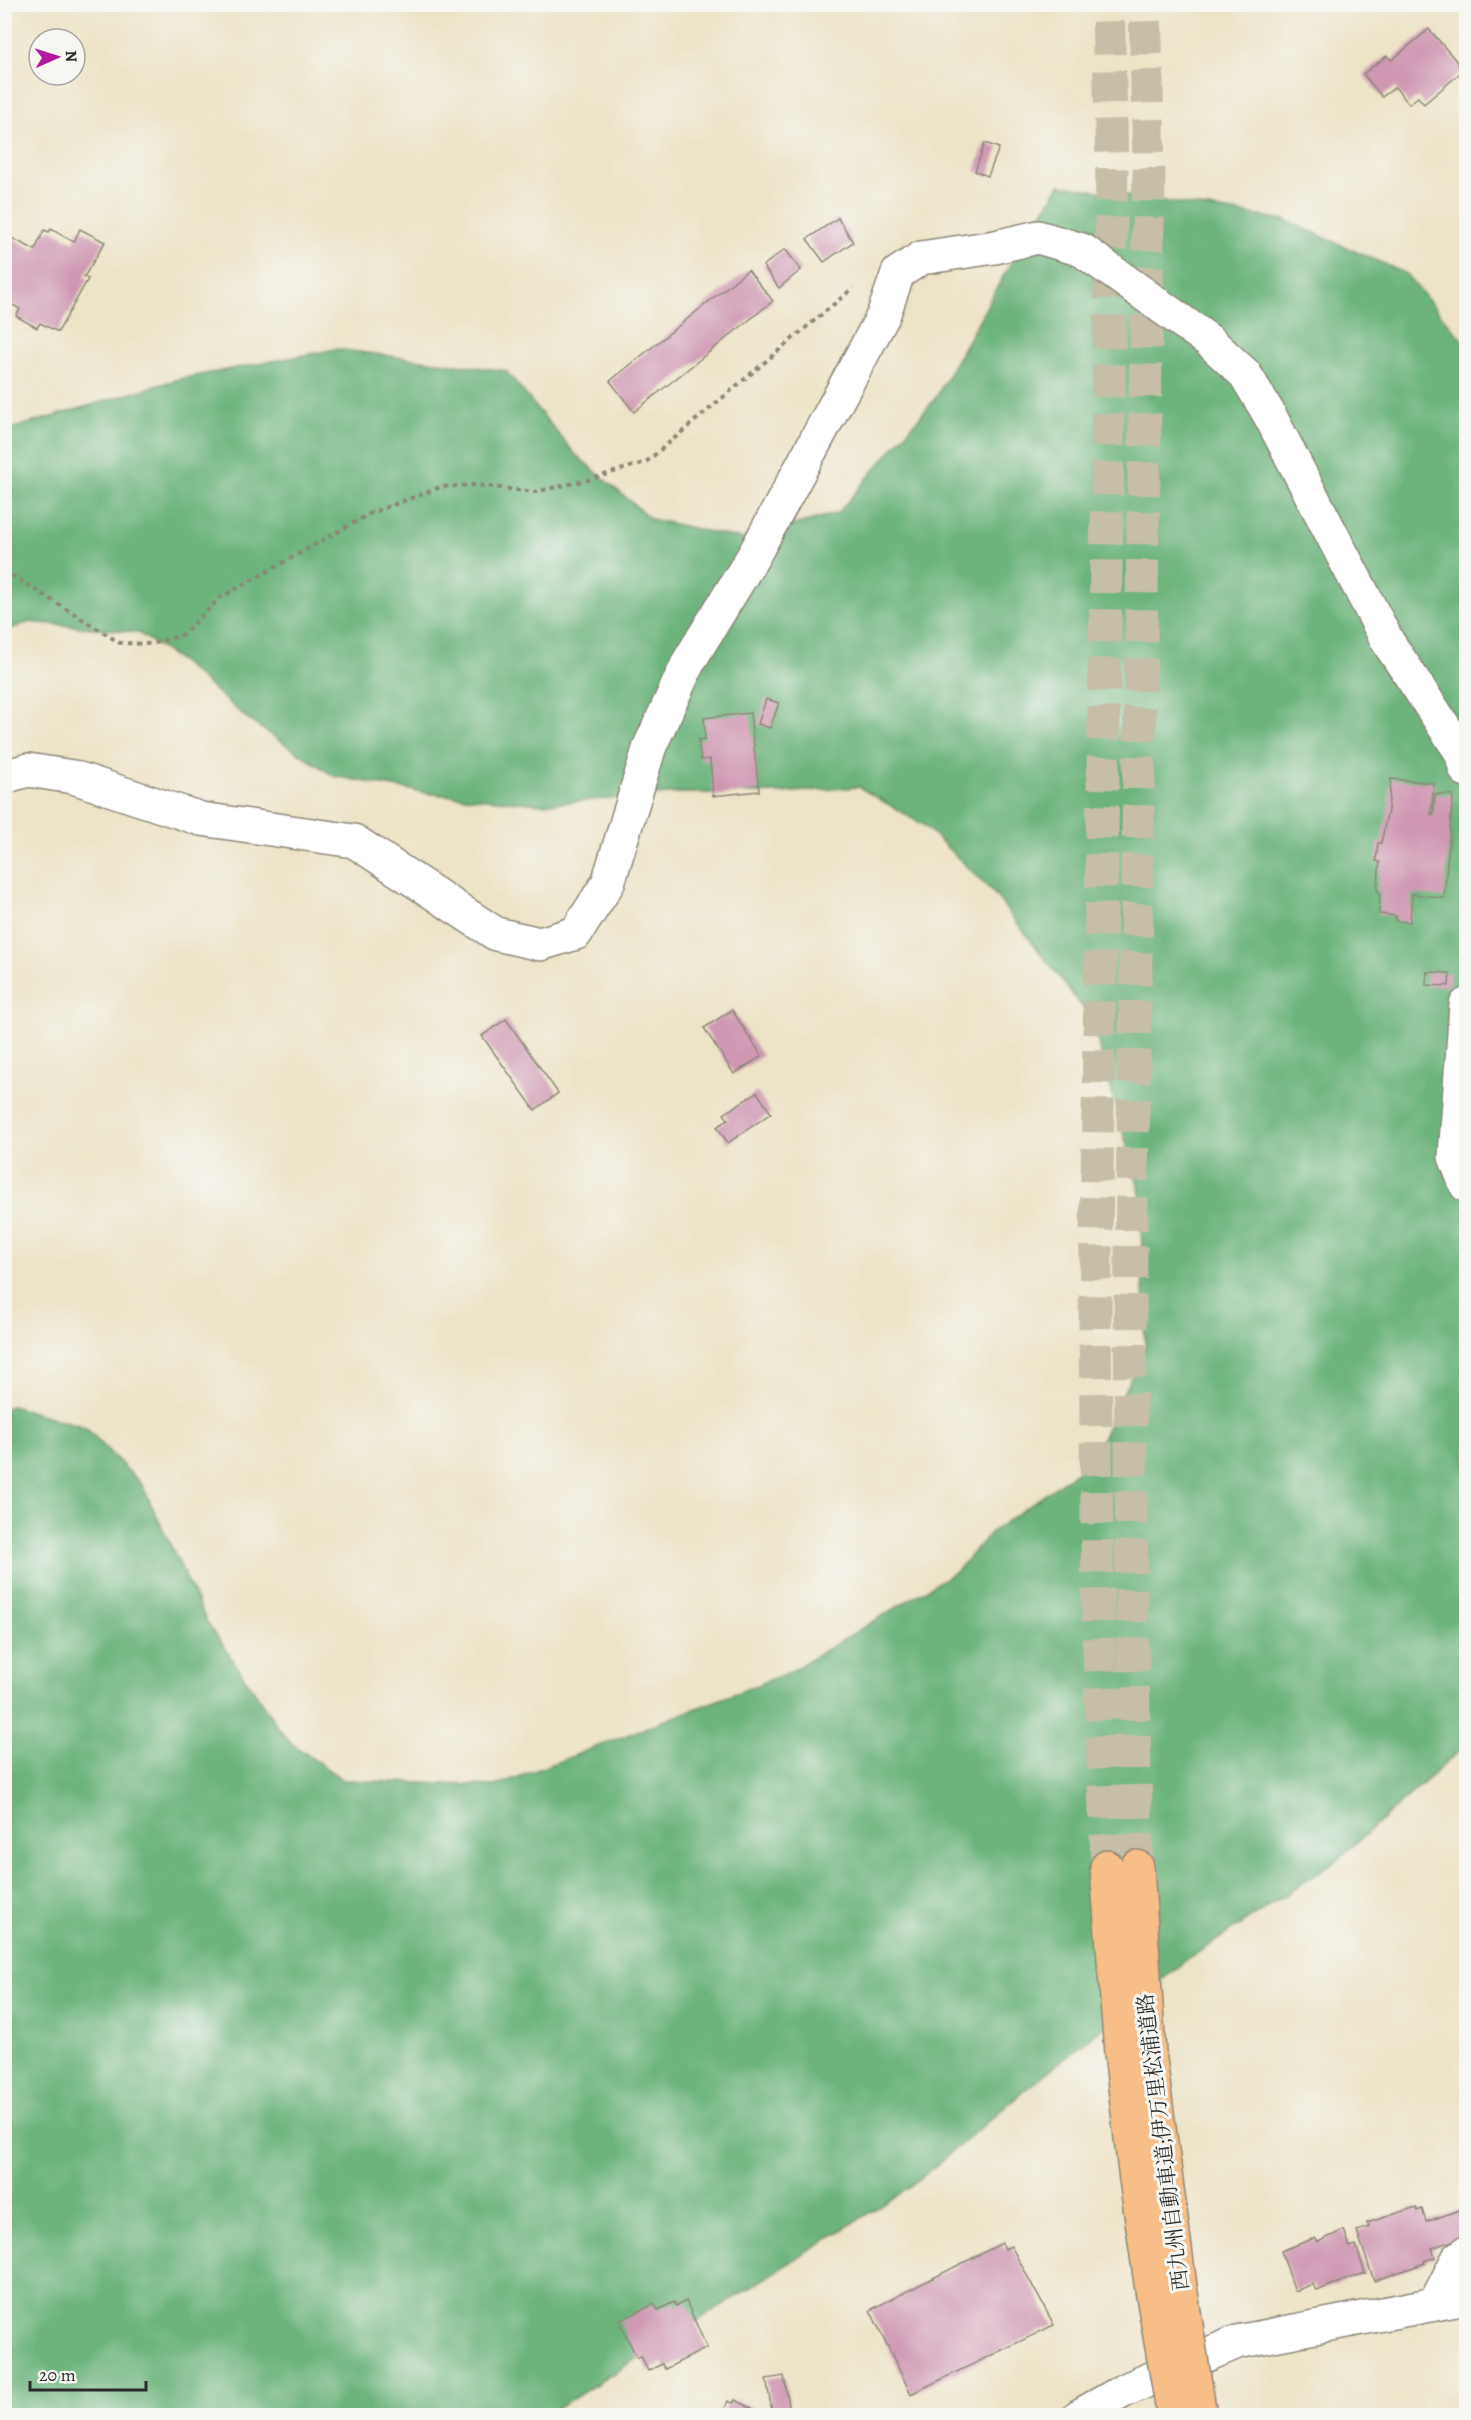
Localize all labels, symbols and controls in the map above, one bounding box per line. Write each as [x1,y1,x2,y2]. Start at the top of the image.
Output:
north arrow [27,27,87,87]
text: N [60,50,82,63]
street label: 西九州自動車道;伊万里松浦道路 [1131,1992,1195,2292]
scale bar [30,2354,146,2392]
text: 20 m [39,2363,76,2387]

